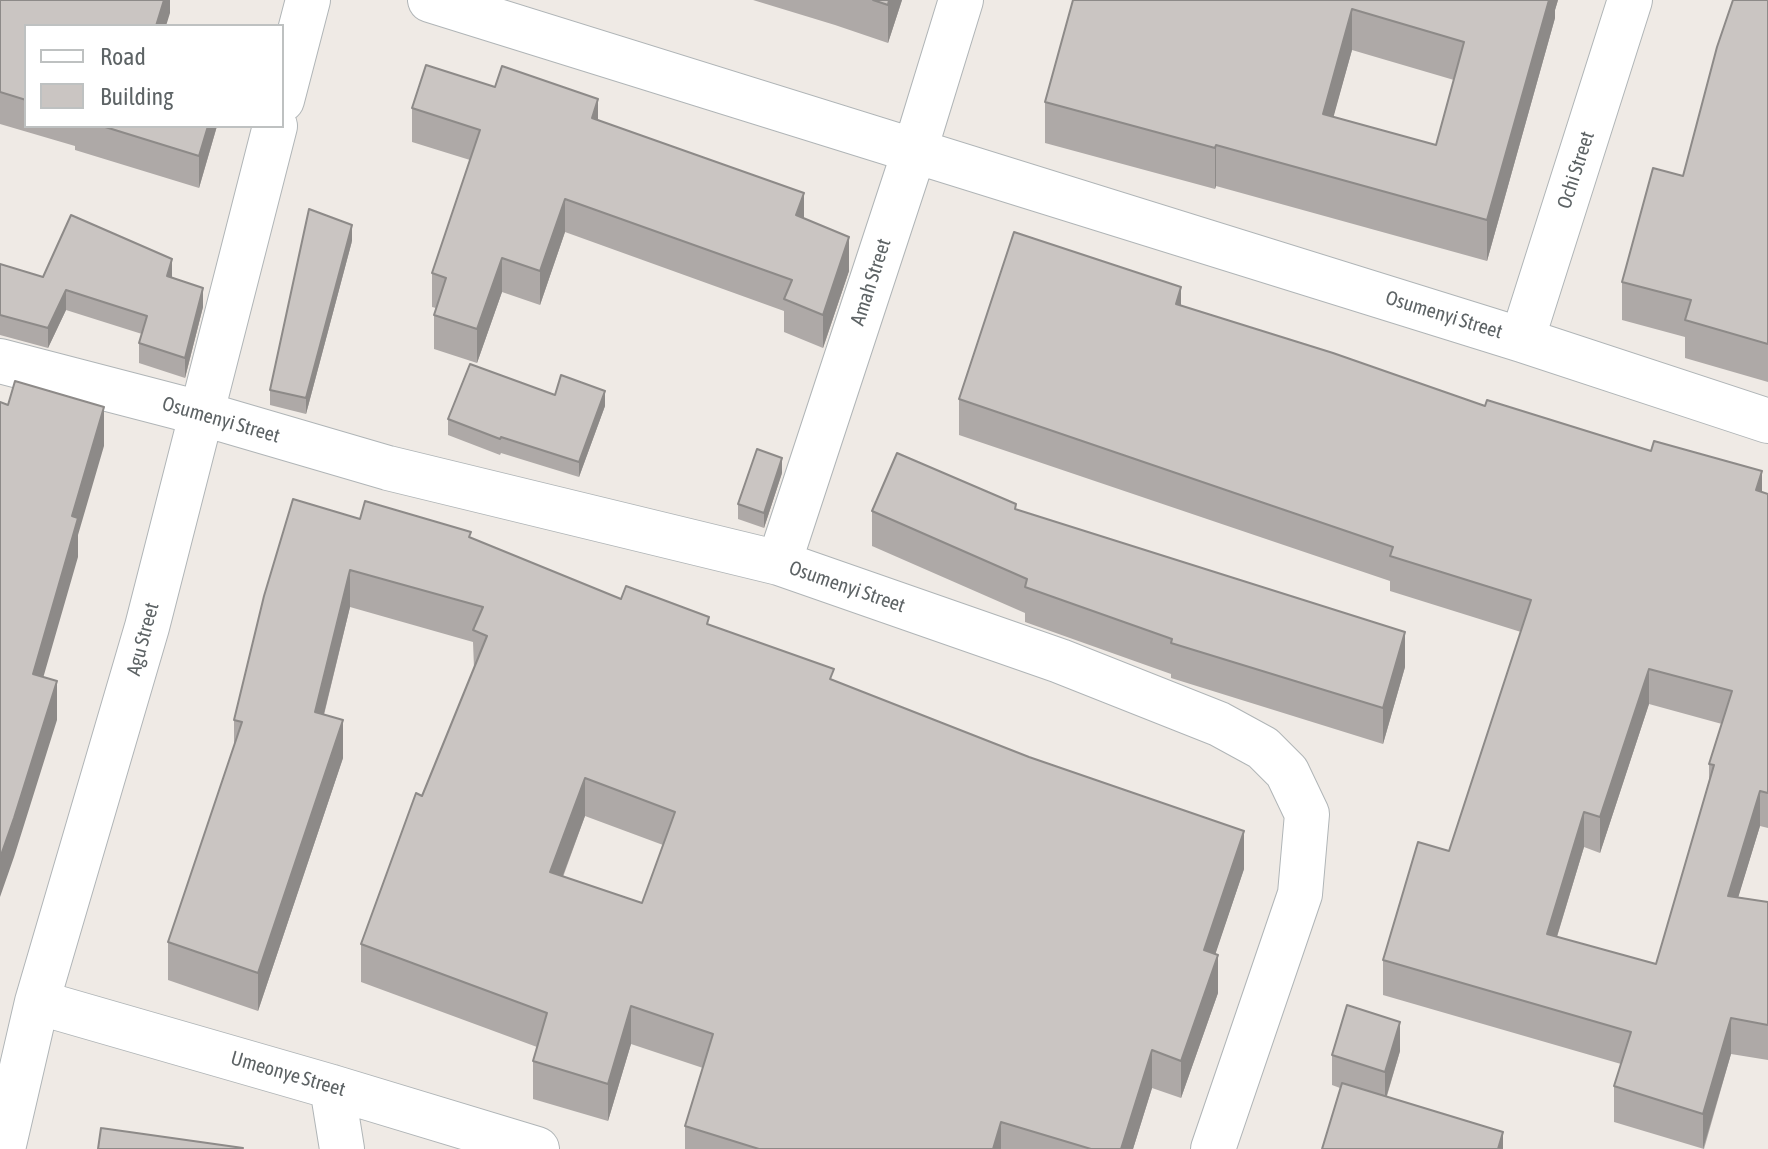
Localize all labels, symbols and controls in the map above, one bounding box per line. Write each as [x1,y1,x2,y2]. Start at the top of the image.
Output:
legend [24,24,284,128]
text: Road [100,43,146,70]
text: Building [100,83,173,110]
street label: Ochi Street [1552,128,1600,212]
street label: Amah Street [846,236,896,328]
street label: Osumenyi Street [1383,286,1505,344]
street label: Osumenyi Street [160,392,282,448]
street label: Osumenyi Street [786,556,908,618]
street label: Agu Street [122,600,164,678]
street label: Umeonye Street [228,1046,348,1102]

